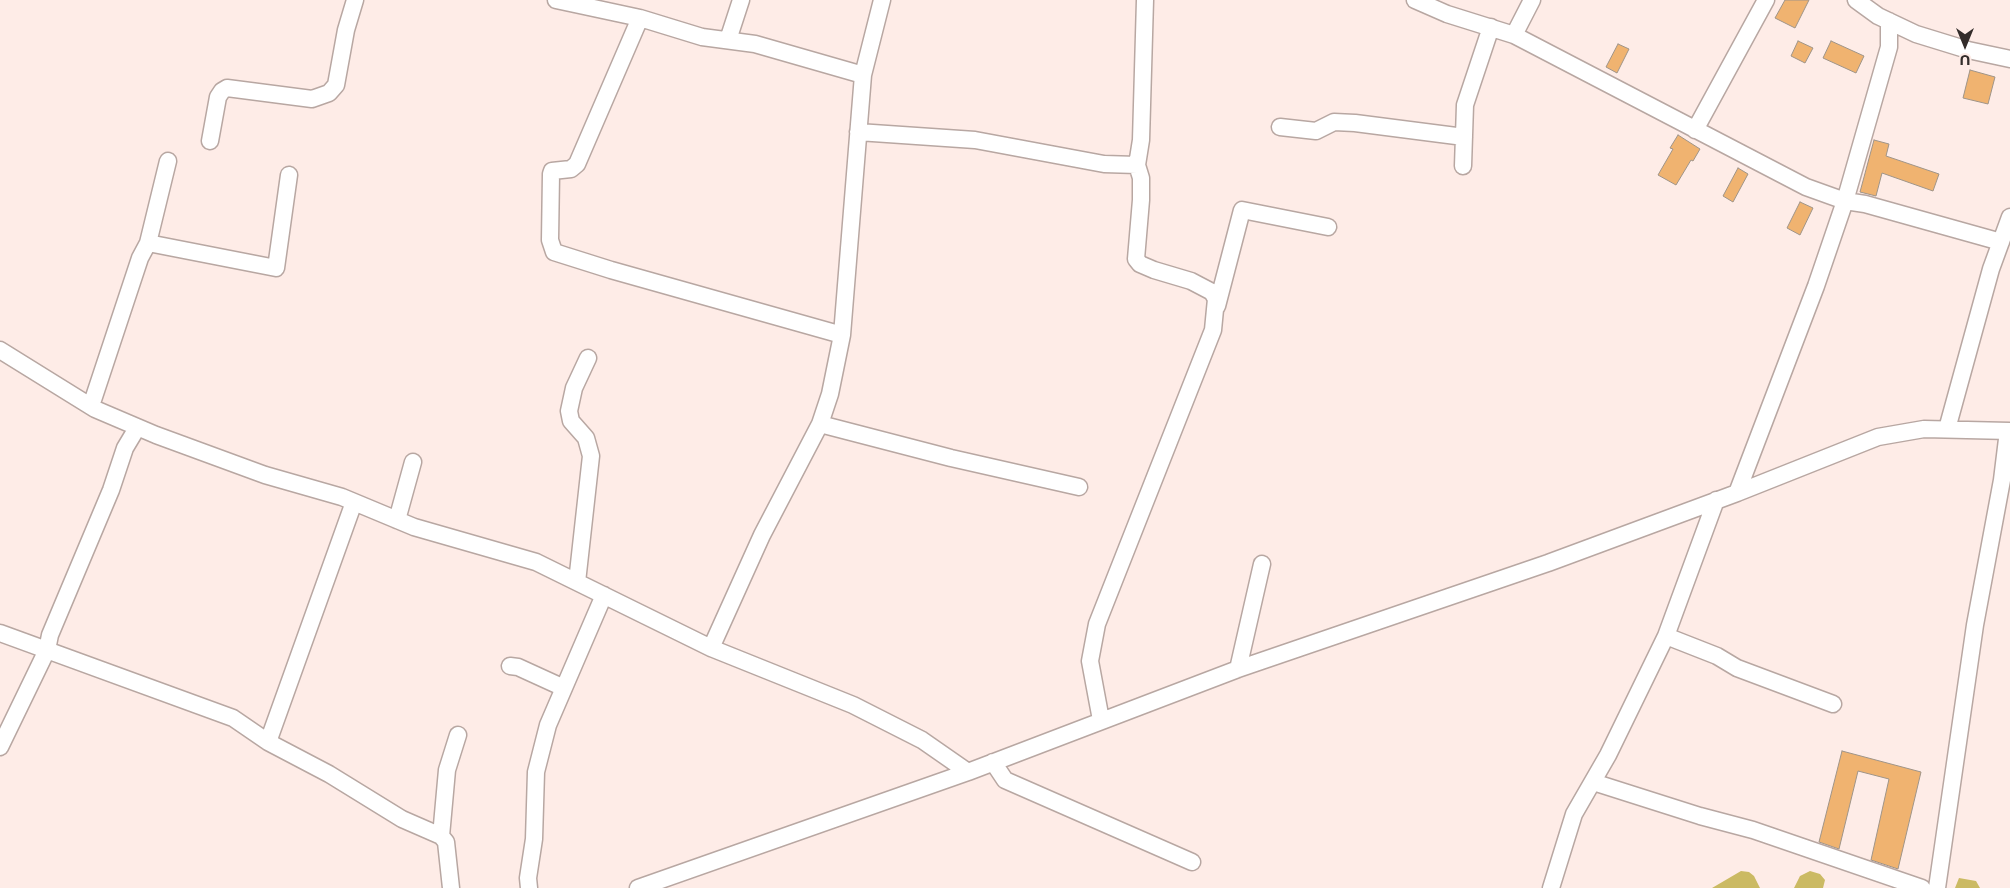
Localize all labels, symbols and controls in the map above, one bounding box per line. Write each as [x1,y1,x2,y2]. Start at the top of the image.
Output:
north arrow [1940,20,1990,70]
text: U [1959,51,1971,69]

